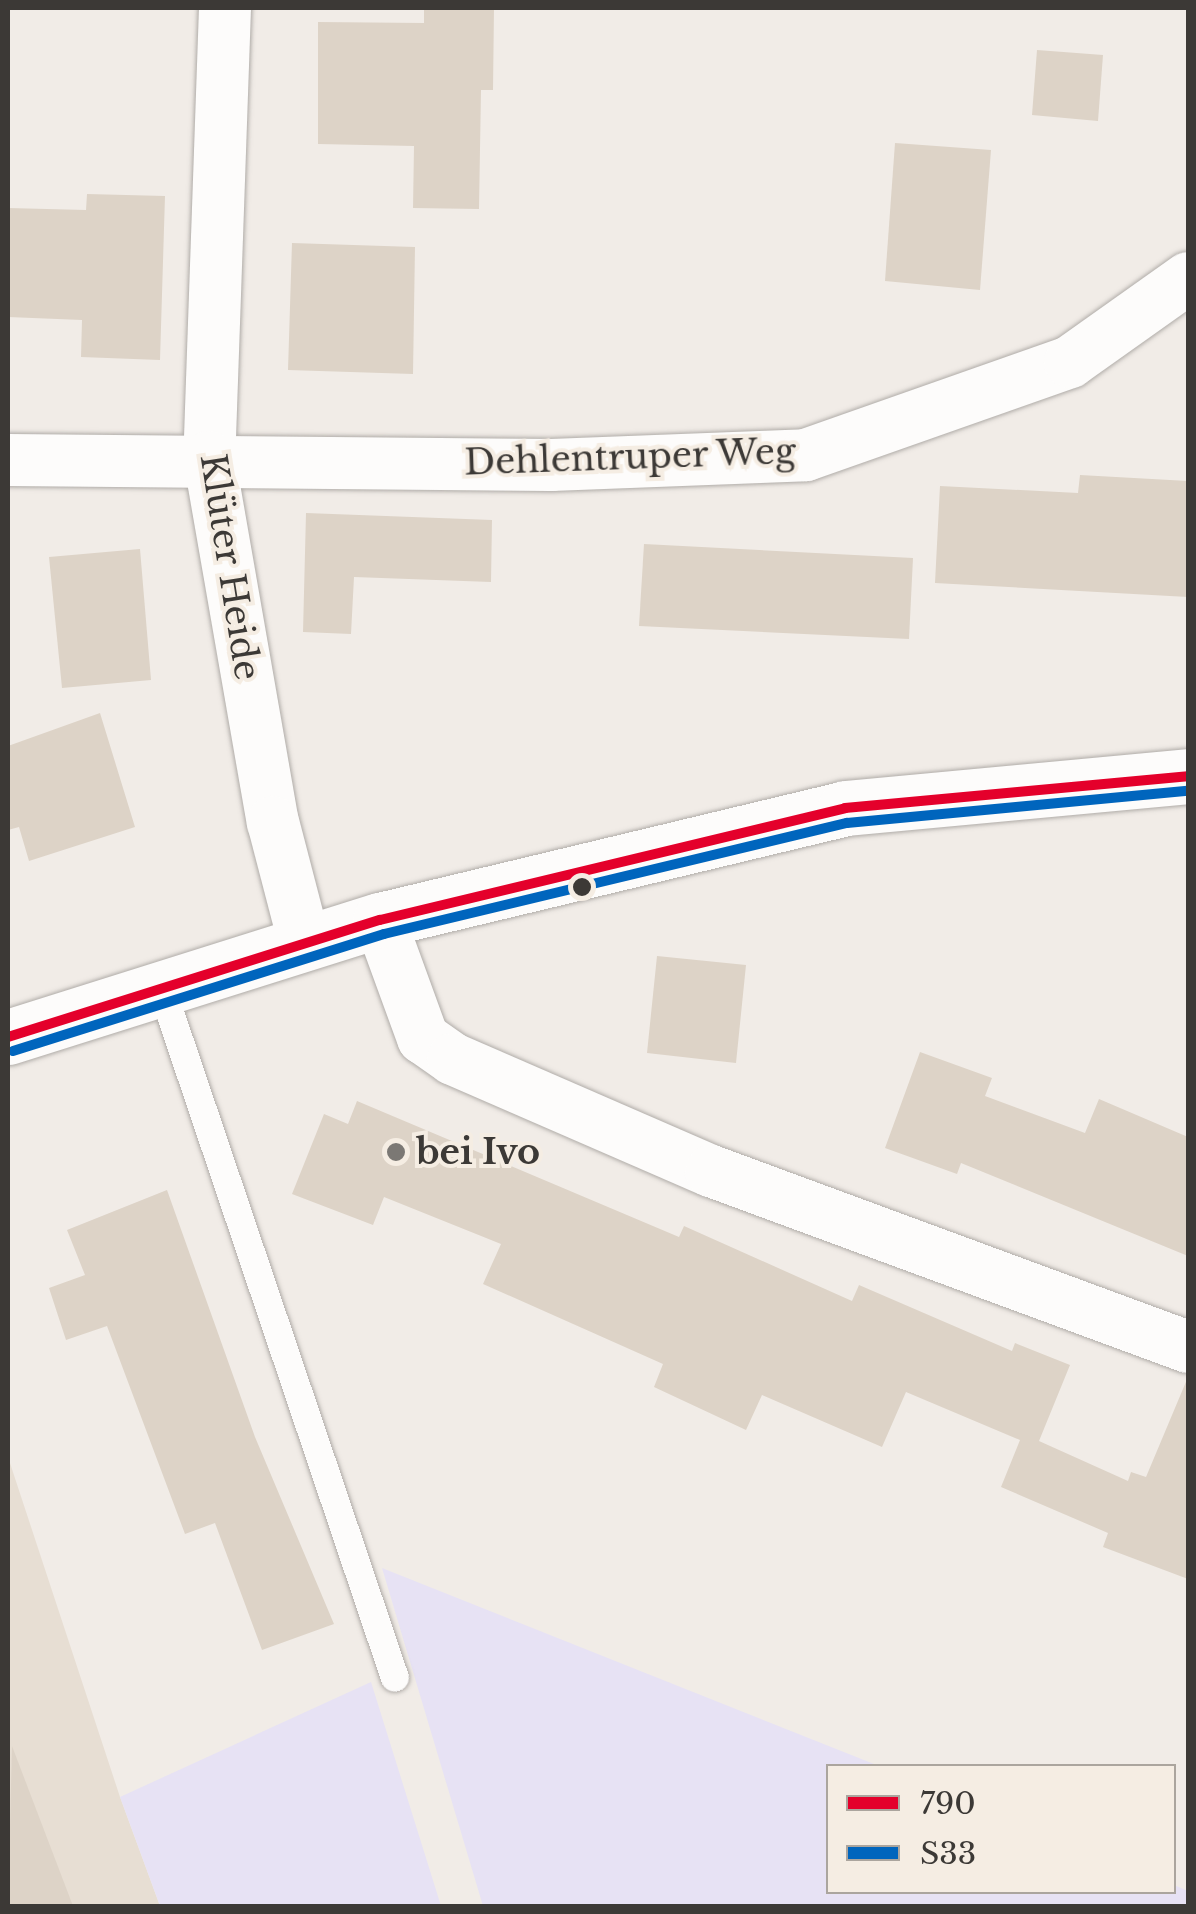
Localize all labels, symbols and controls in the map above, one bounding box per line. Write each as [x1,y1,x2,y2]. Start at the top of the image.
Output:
street label: Dehlentruper Weg [462,430,798,484]
street label: Klüter Heide [191,450,269,684]
unlabelled marker [572,877,592,897]
place label: bei Ivo [416,1131,540,1173]
marker: bei Ivo [385,1141,407,1163]
legend [826,1764,1176,1894]
text: 790 [920,1785,976,1822]
text: S33 [920,1835,976,1872]

